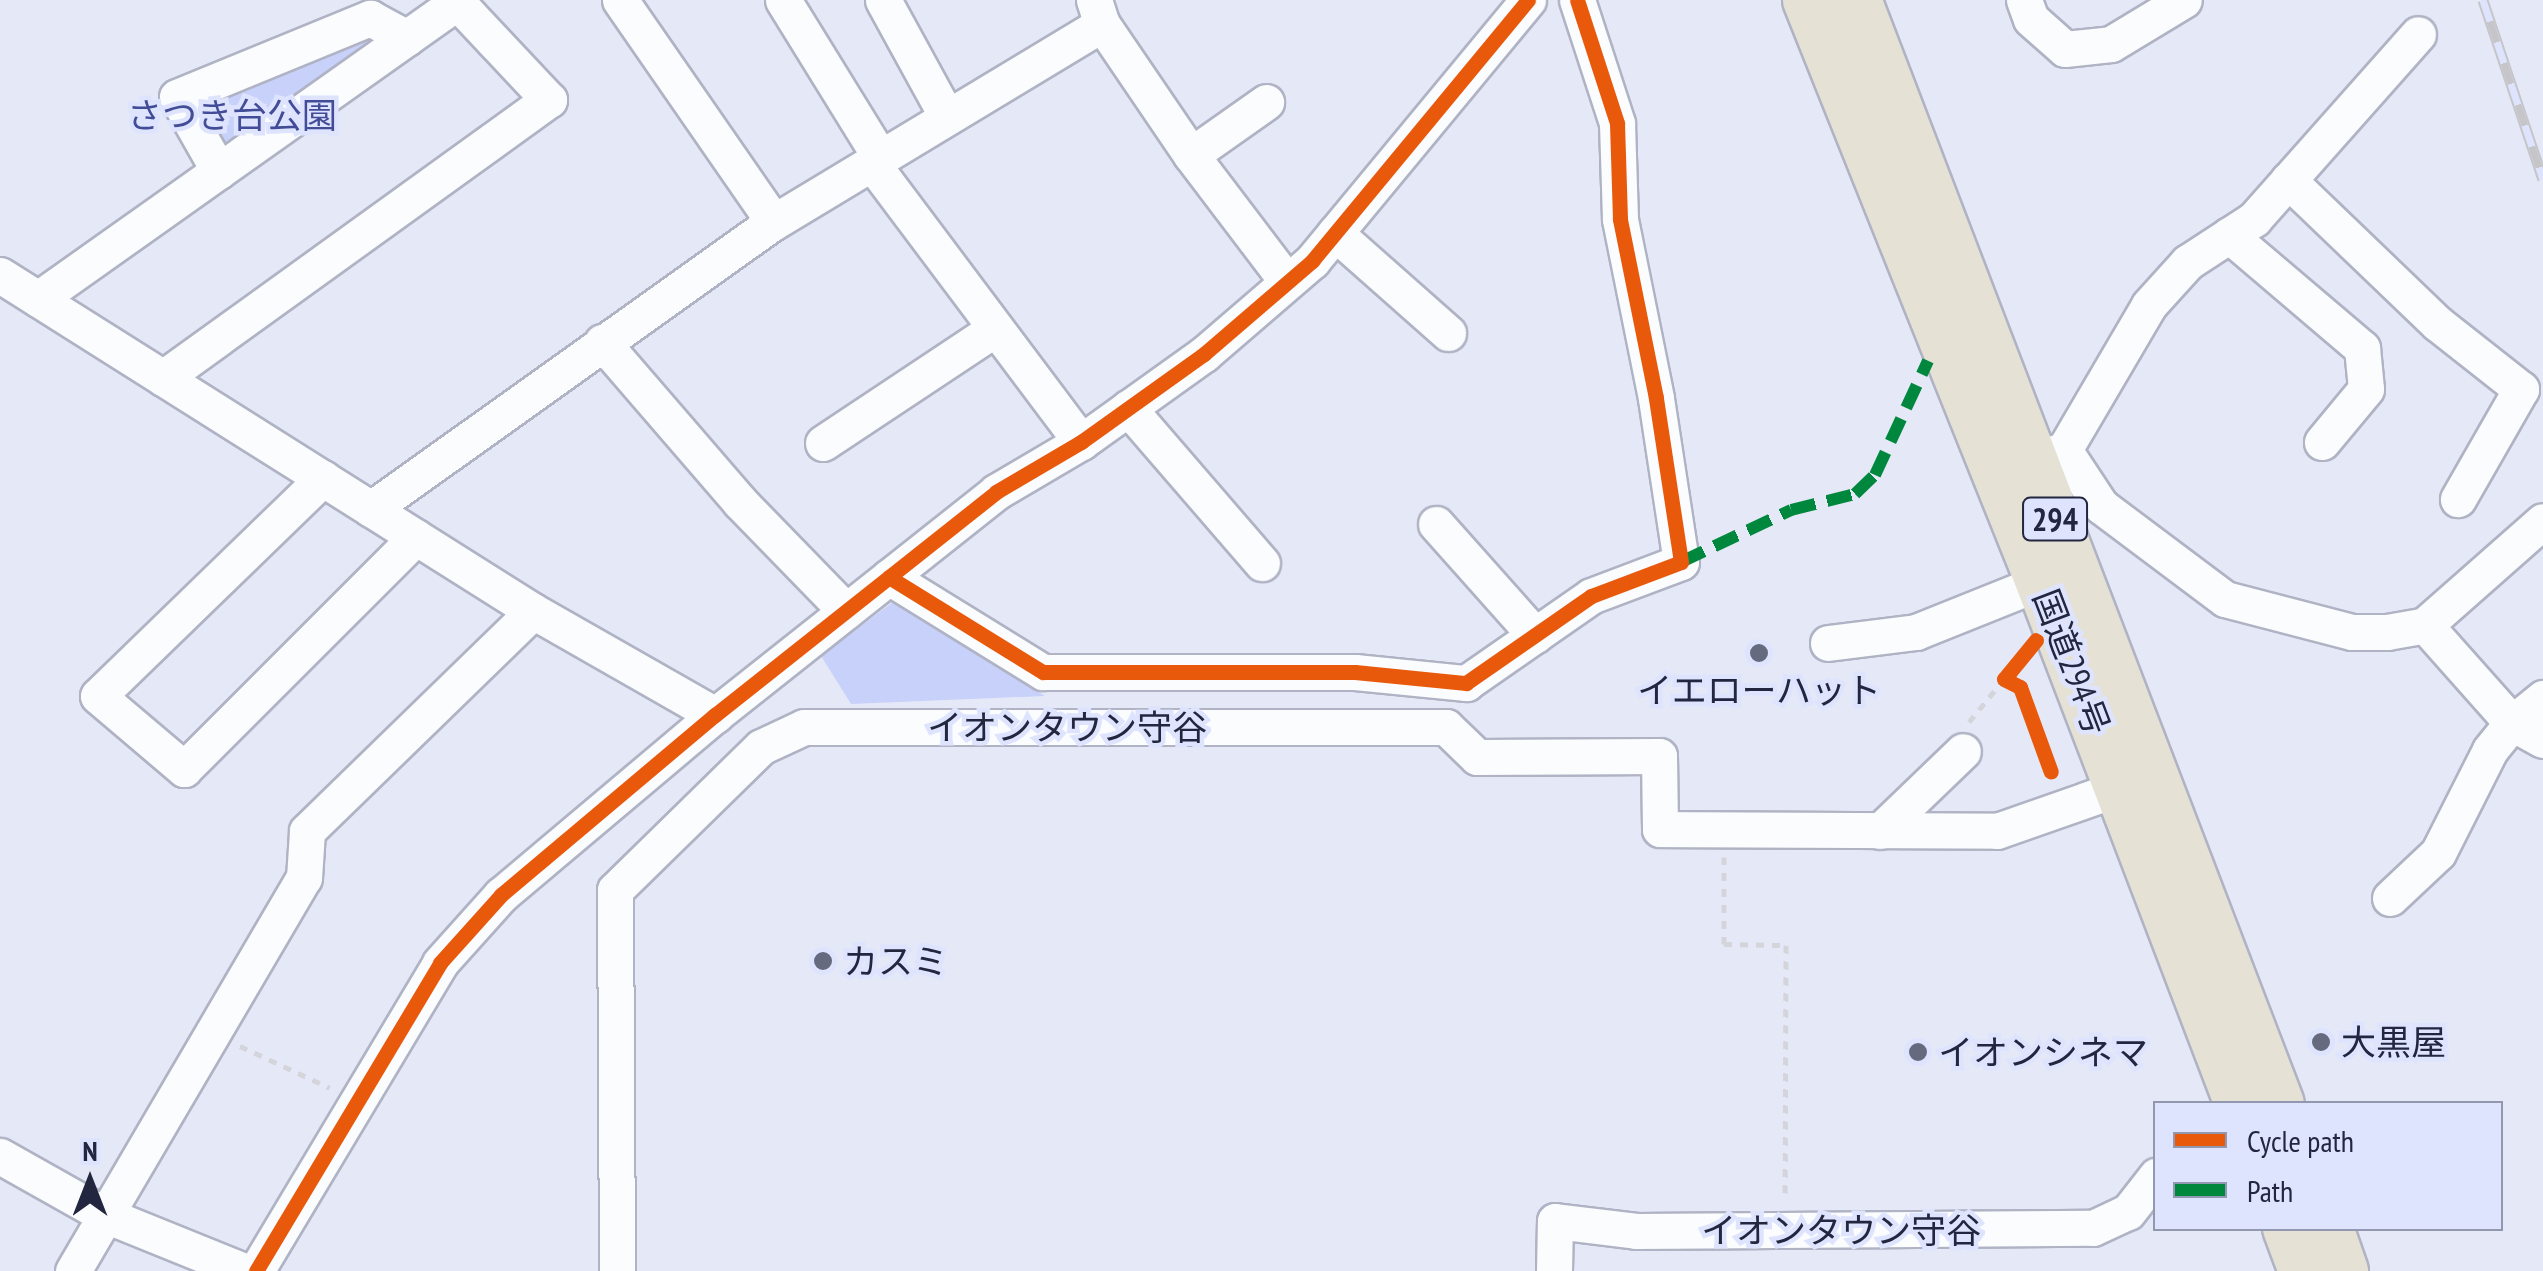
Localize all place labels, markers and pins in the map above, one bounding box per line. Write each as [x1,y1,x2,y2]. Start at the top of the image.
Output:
marker: イエローハット [1748,642,1770,664]
place label: イエローハット [1637,669,1881,711]
place label: カスミ [843,940,948,982]
marker: カスミ [812,950,834,972]
place label: 大黒屋 [2341,1021,2446,1063]
place label: イオンシネマ [1938,1031,2148,1073]
marker: 大黒屋 [2310,1031,2332,1053]
marker: イオンシネマ [1907,1041,1929,1063]

